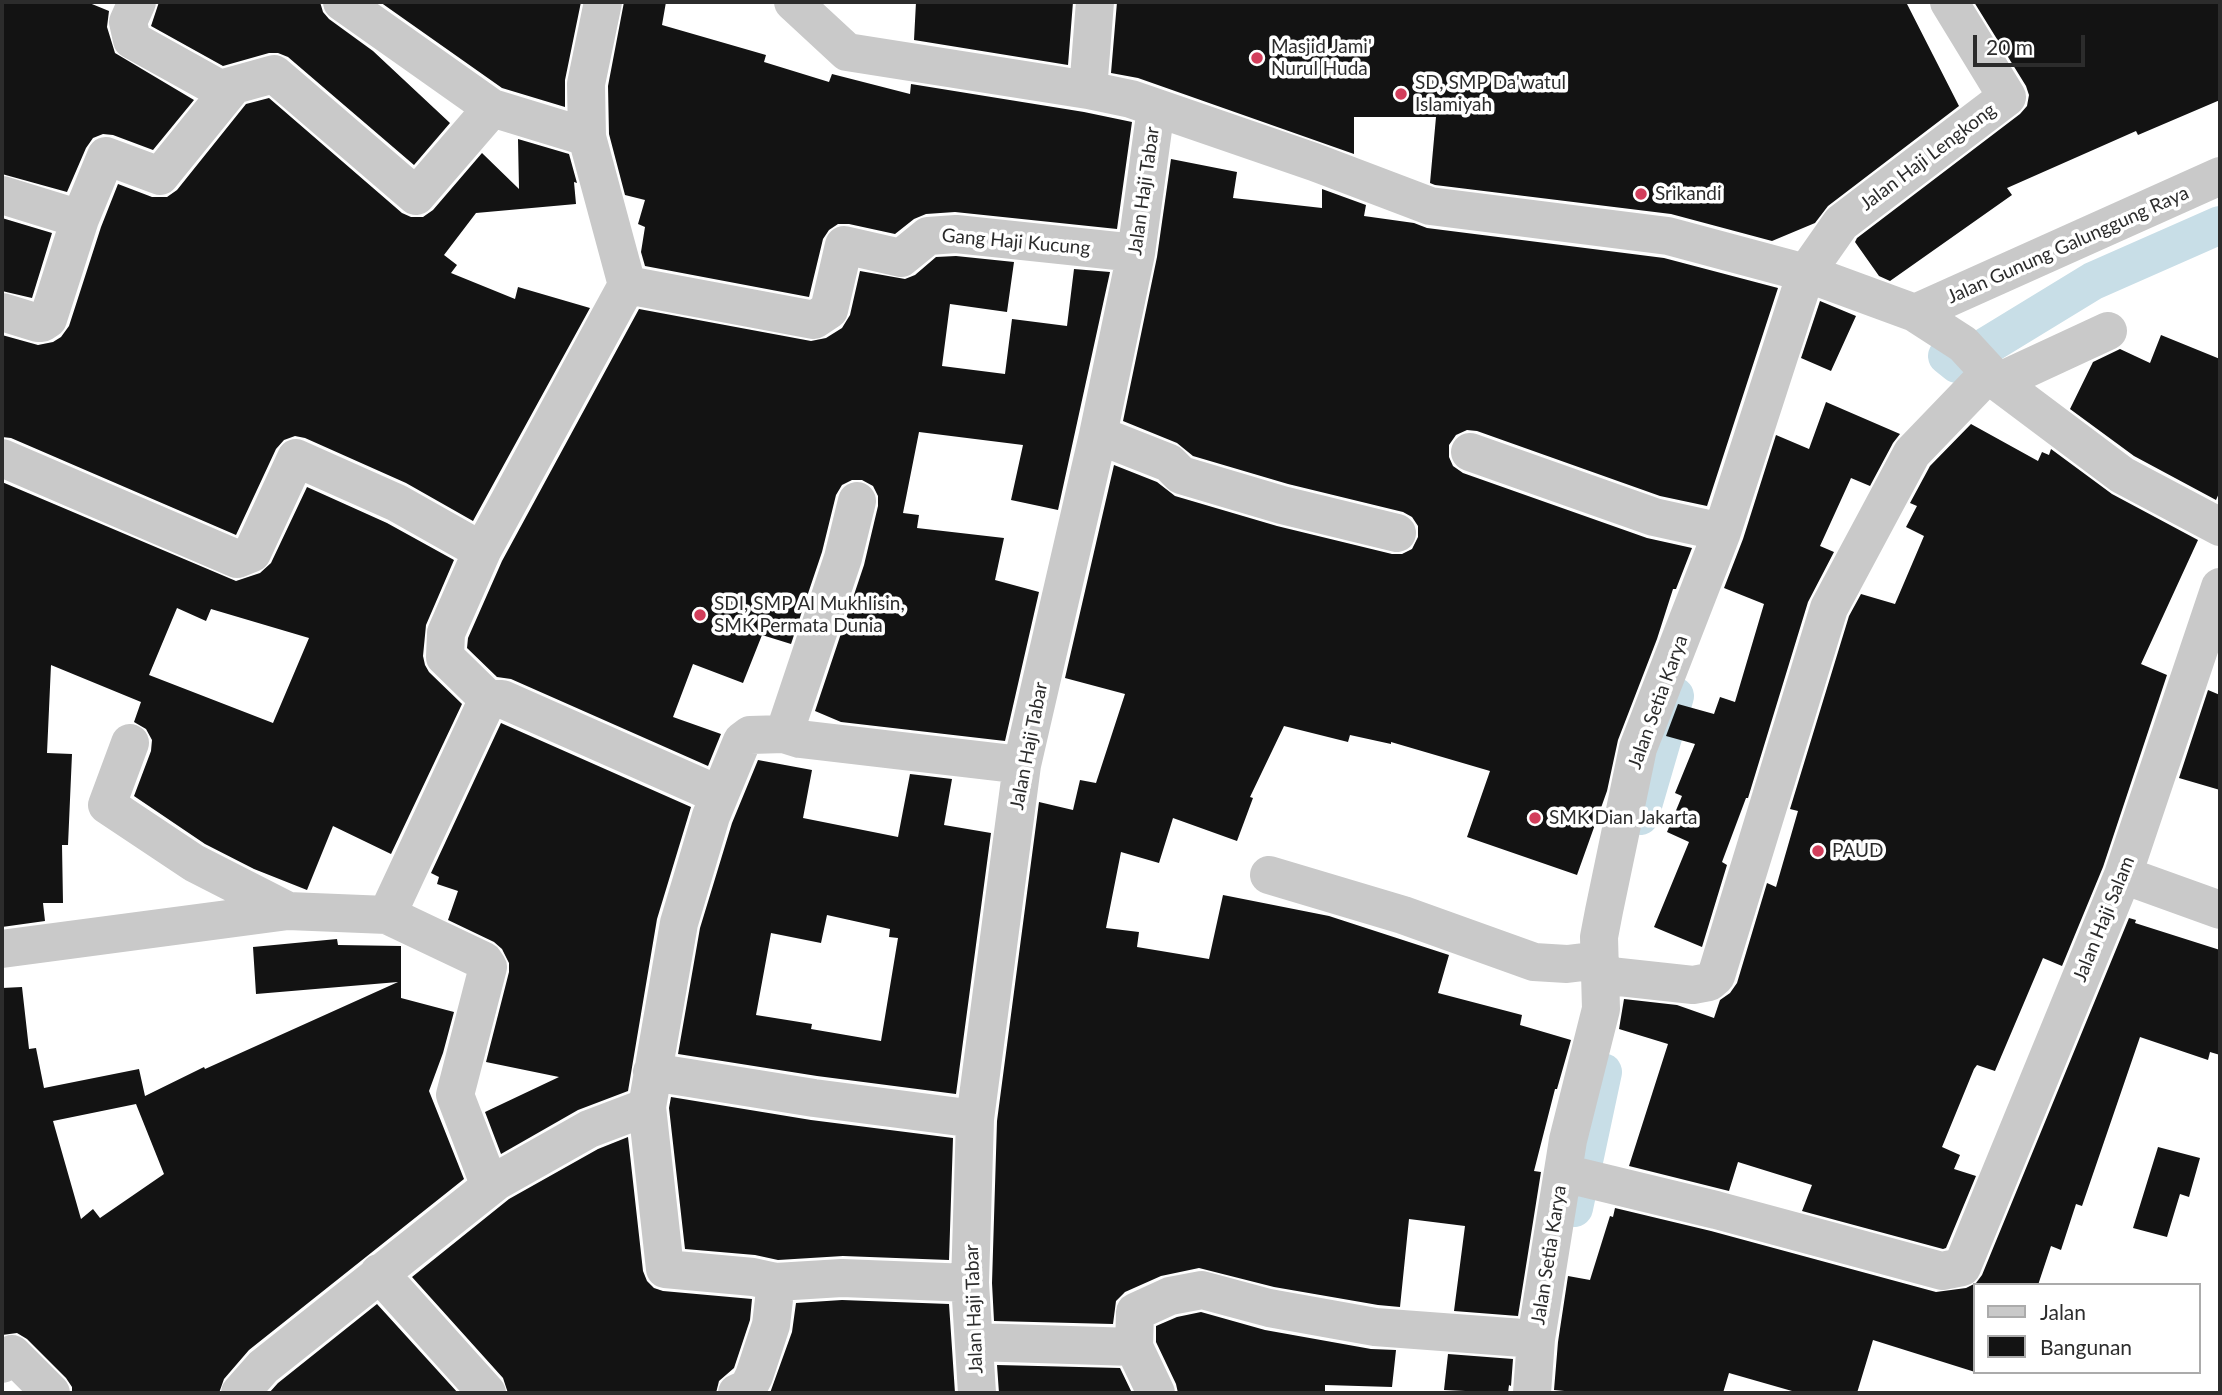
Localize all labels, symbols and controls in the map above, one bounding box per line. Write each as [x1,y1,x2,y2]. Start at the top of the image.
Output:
scale bar [1977,21,2089,65]
text: 20 m [1986,34,2033,59]
place label: Masjid Jami' Nurul Huda [1271,36,1372,80]
marker: Masjid Jami' Nurul Huda [1249,50,1265,66]
place label: SD, SMP Da'watul Islamiyah [1415,72,1566,116]
marker: SD, SMP Da'watul Islamiyah [1393,86,1409,102]
street label: Jalan Haji Lengkong [1856,99,2000,215]
street label: Jalan Haji Tabar [1124,125,1164,257]
street label: Jalan Gunung Galunggung Raya [1944,181,2192,309]
place label: Srikandi [1655,183,1721,205]
marker: Srikandi [1633,186,1649,202]
street label: Gang Haji Kucung [941,224,1091,260]
place label: SDI, SMP Al Mukhlisin, SMK Permata Dunia [714,593,905,637]
marker: SDI, SMP Al Mukhlisin, SMK Permata Dunia [692,607,708,623]
street label: Jalan Setia Karya [1623,632,1693,772]
street label: Jalan Haji Tabar [1005,680,1053,812]
place label: SMK Dian Jakarta [1549,807,1697,829]
marker: SMK Dian Jakarta [1527,810,1543,826]
place label: PAUD [1832,840,1883,862]
marker: PAUD [1810,843,1826,859]
street label: Jalan Haji Salam [2068,853,2140,985]
street label: Jalan Setia Karya [1527,1184,1571,1326]
street label: Jalan Haji Tabar [960,1244,988,1374]
legend [1974,1283,2201,1374]
text: Jalan [2040,1299,2086,1324]
text: Bangunan [2040,1334,2132,1359]

